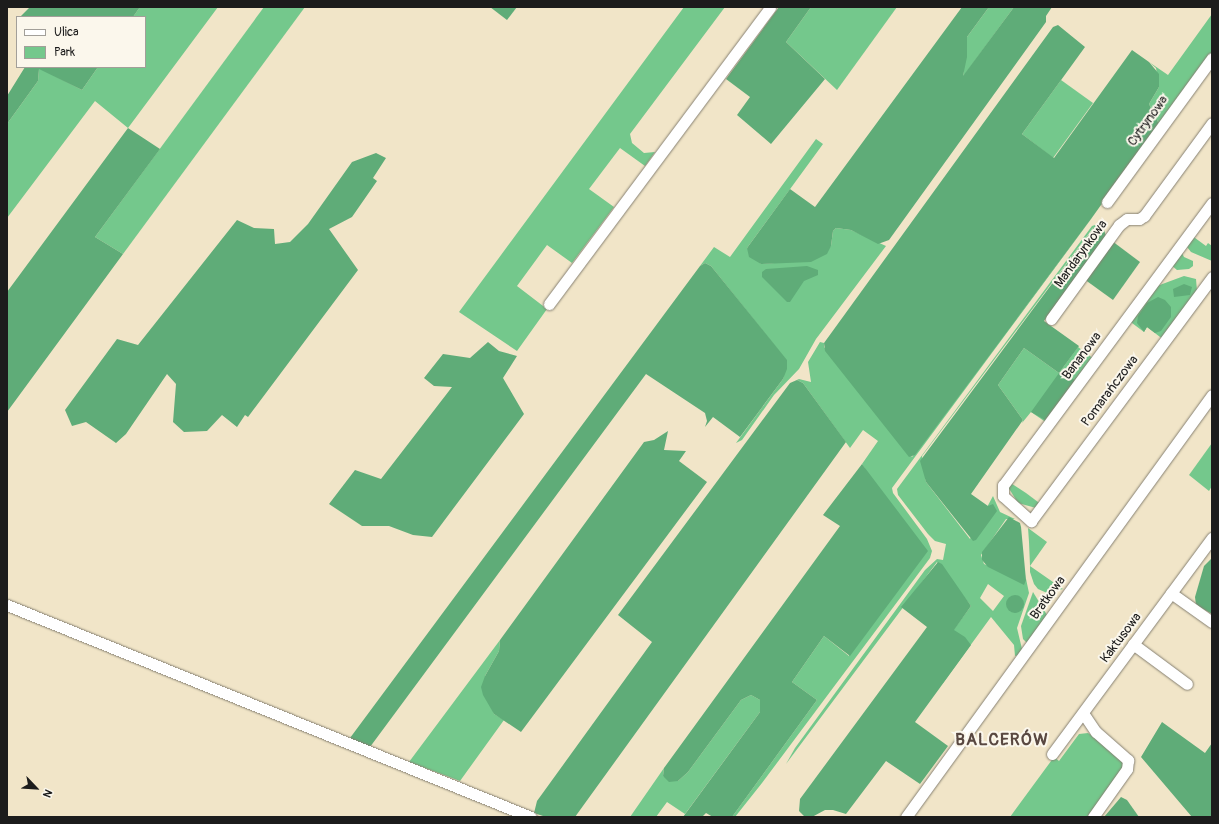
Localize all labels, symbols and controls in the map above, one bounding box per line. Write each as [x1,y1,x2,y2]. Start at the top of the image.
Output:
legend [16,16,146,68]
text: Ulica [54,25,79,40]
text: Park [54,45,75,60]
street label: Cytrynowa [1125,93,1171,149]
street label: Mandarynkowa [1051,217,1111,291]
street label: Bananowa [1059,329,1105,383]
street label: Pomarańczowa [1078,353,1142,429]
street label: Bratkowa [1027,573,1069,623]
street label: Kaktusowa [1097,610,1145,666]
district label: BALCERÓW [955,730,1049,750]
north arrow [16,768,56,808]
text: N [40,787,55,799]

